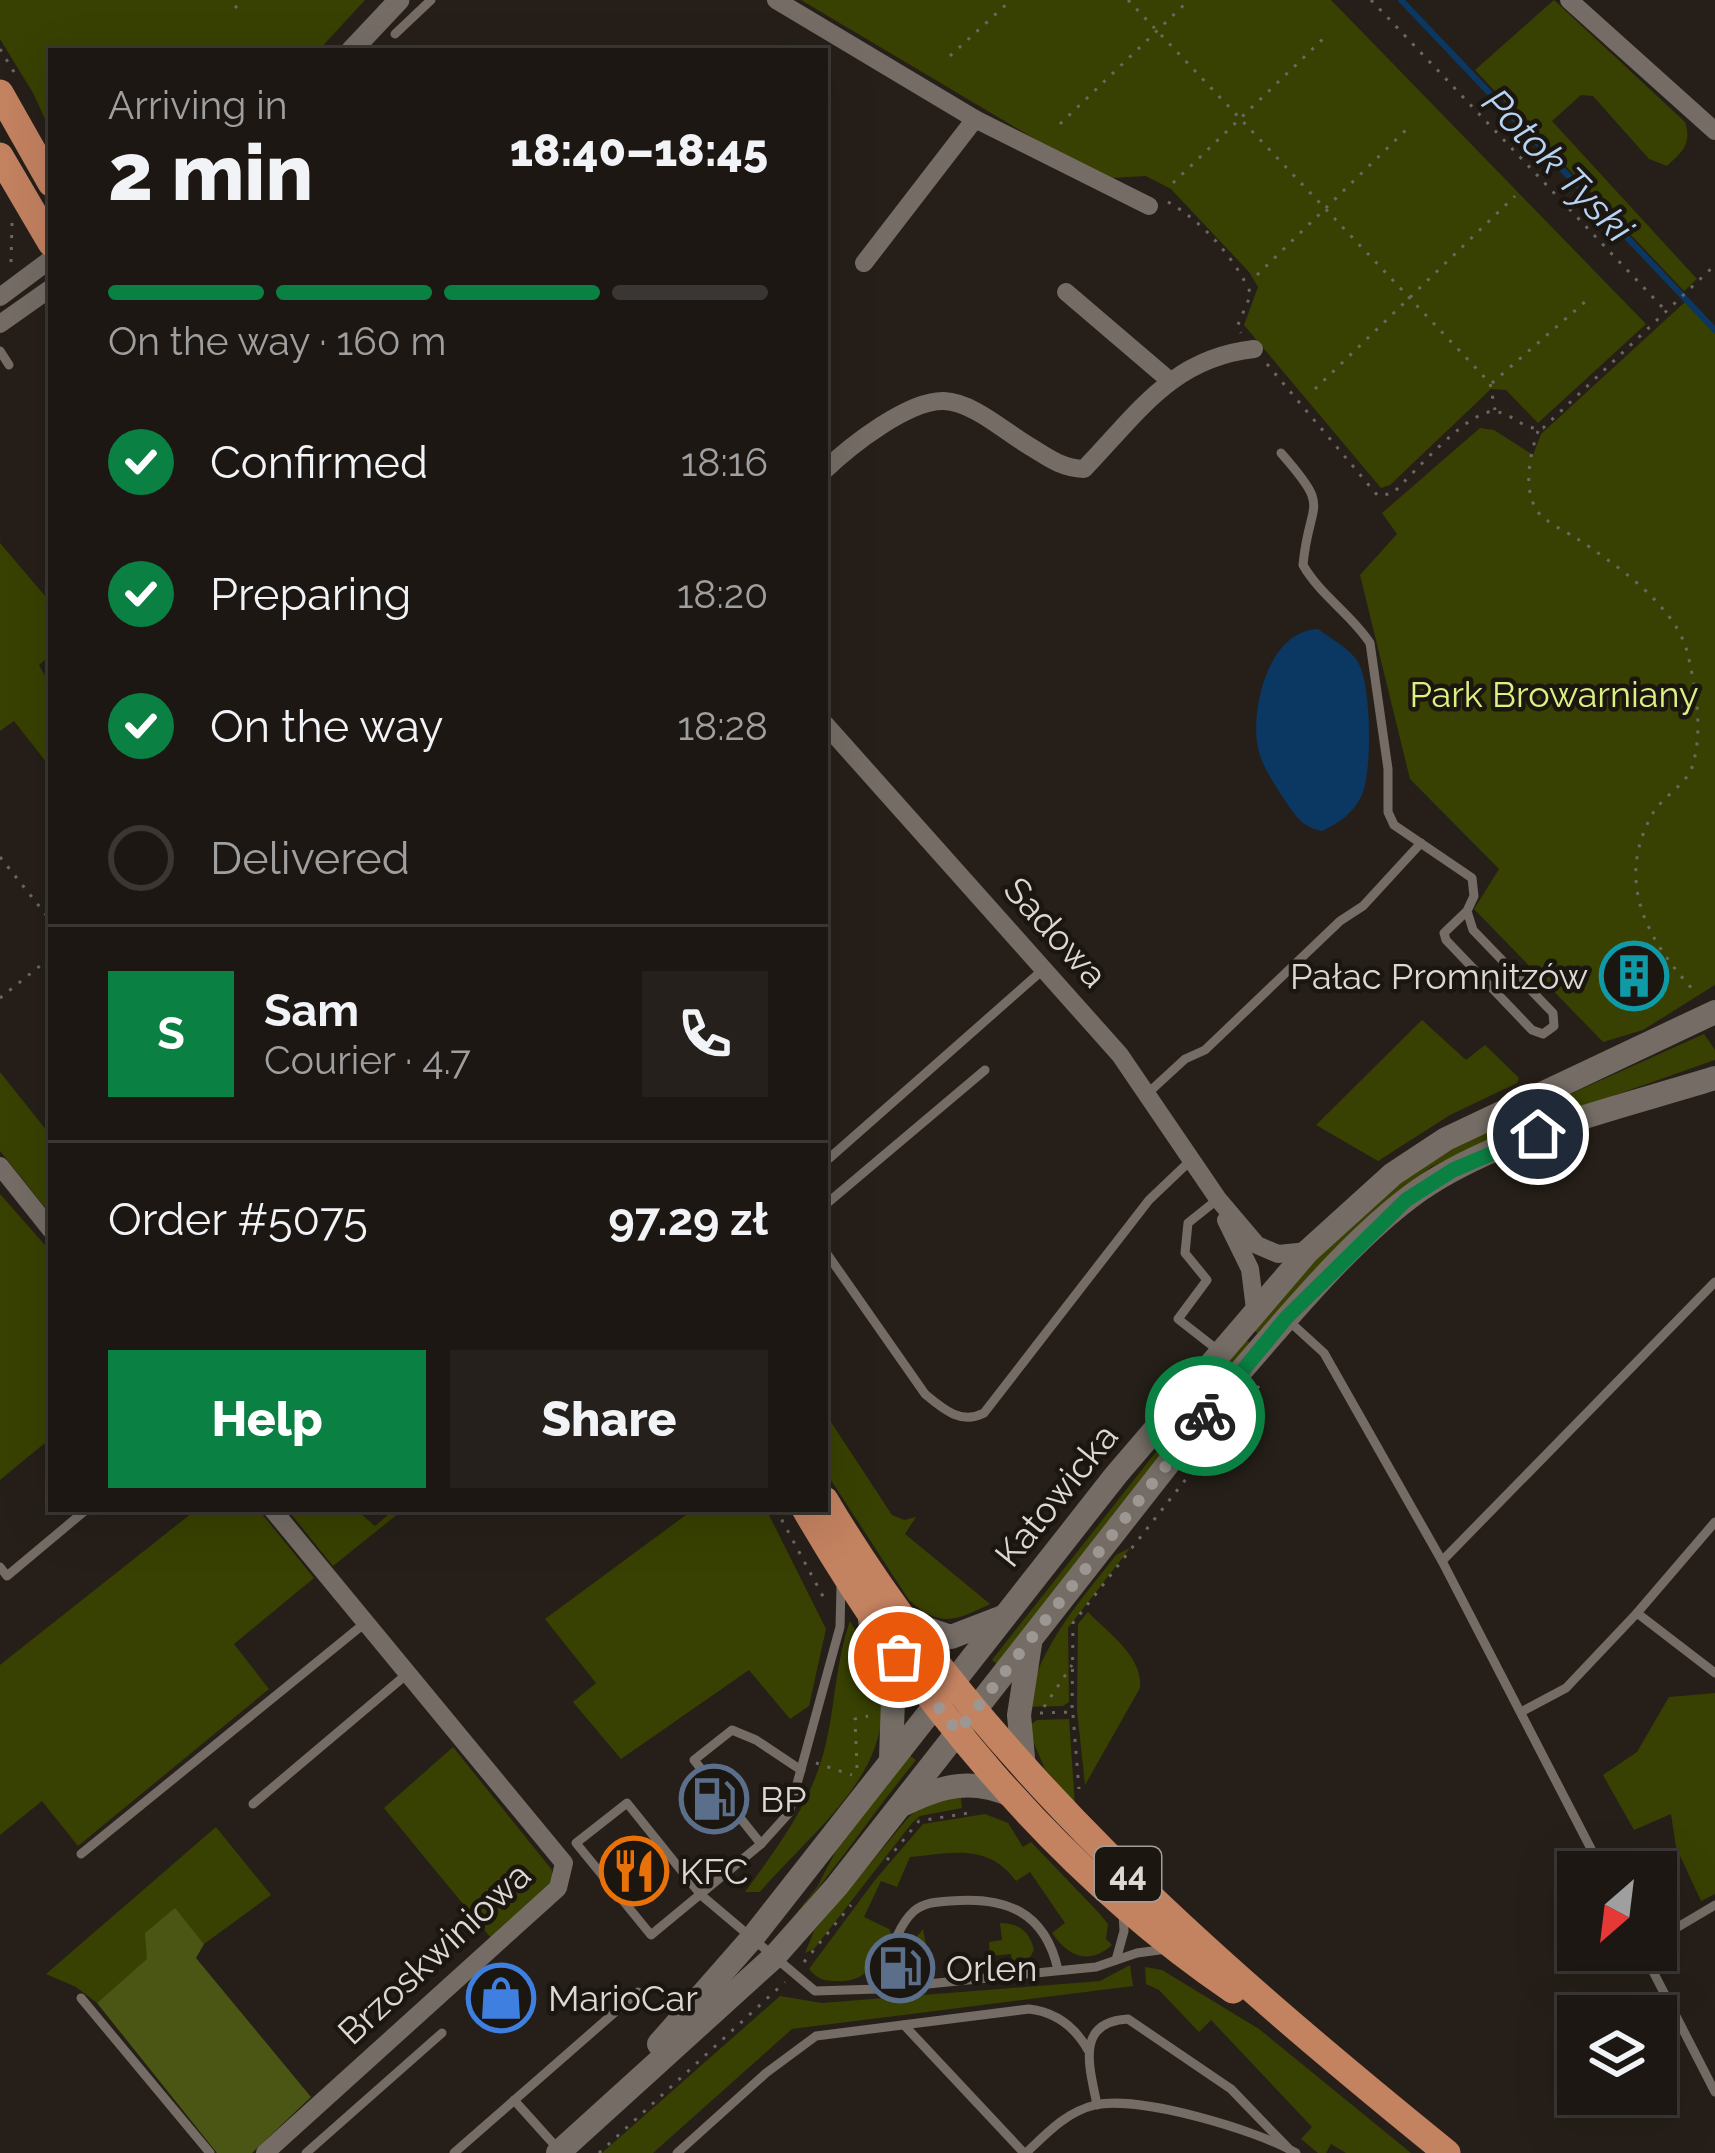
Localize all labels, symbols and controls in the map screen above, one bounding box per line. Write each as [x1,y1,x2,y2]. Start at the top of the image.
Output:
water label: Potok Tyski [1474,79,1644,252]
text: Arriving in [108,82,288,128]
text: 18:40–18:45 [510,124,768,177]
text: 2 min [108,127,313,218]
text: On the way · 160 m [108,318,446,364]
icon: check [108,429,174,495]
text: Confirmed [210,436,428,489]
text: 18:16 [681,439,768,485]
icon: check [108,561,174,627]
text: Preparing [210,568,411,621]
text: 18:20 [677,571,768,617]
park label: Park Browarniany [1409,673,1699,715]
icon: check [108,693,174,759]
text: On the way [210,700,444,753]
text: 18:28 [677,703,768,749]
text: Delivered [210,832,410,885]
street label: Sadowa [996,869,1116,995]
building icon: Pałac Promnitzów [1599,941,1669,1011]
place label: Pałac Promnitzów [1290,955,1588,997]
button: phone [642,971,768,1097]
text: Sam [264,984,359,1037]
text: S [157,1007,185,1060]
text: Courier · 4.7 [264,1037,471,1083]
pin [1487,1083,1589,1185]
icon: home [1505,1101,1571,1167]
text: Order #5075 [108,1193,368,1246]
text: 97.29 zł [608,1193,768,1246]
button: Help [108,1350,426,1488]
button: Share [450,1350,768,1488]
courier [1145,1356,1265,1476]
icon: bike [1172,1383,1238,1449]
street label: Katowicka [986,1415,1126,1575]
pin [848,1606,950,1708]
icon: bag [866,1624,932,1690]
fuel station icon: BP [679,1764,749,1834]
place label: BP [760,1778,806,1820]
restaurant icon: KFC [599,1836,669,1906]
road number: 44 [1095,1847,1161,1901]
place label: KFC [680,1850,749,1892]
north arrow [1557,1851,1677,1971]
map controls [1557,1851,1677,2115]
street label: Brzoskwiniowa [329,1853,539,2053]
fuel station icon: Orlen [865,1933,935,2003]
place label: Orlen [946,1947,1037,1989]
shop icon: MarioCar [466,1963,536,2033]
place label: MarioCar [548,1977,698,2019]
button: layers [1557,1995,1677,2115]

